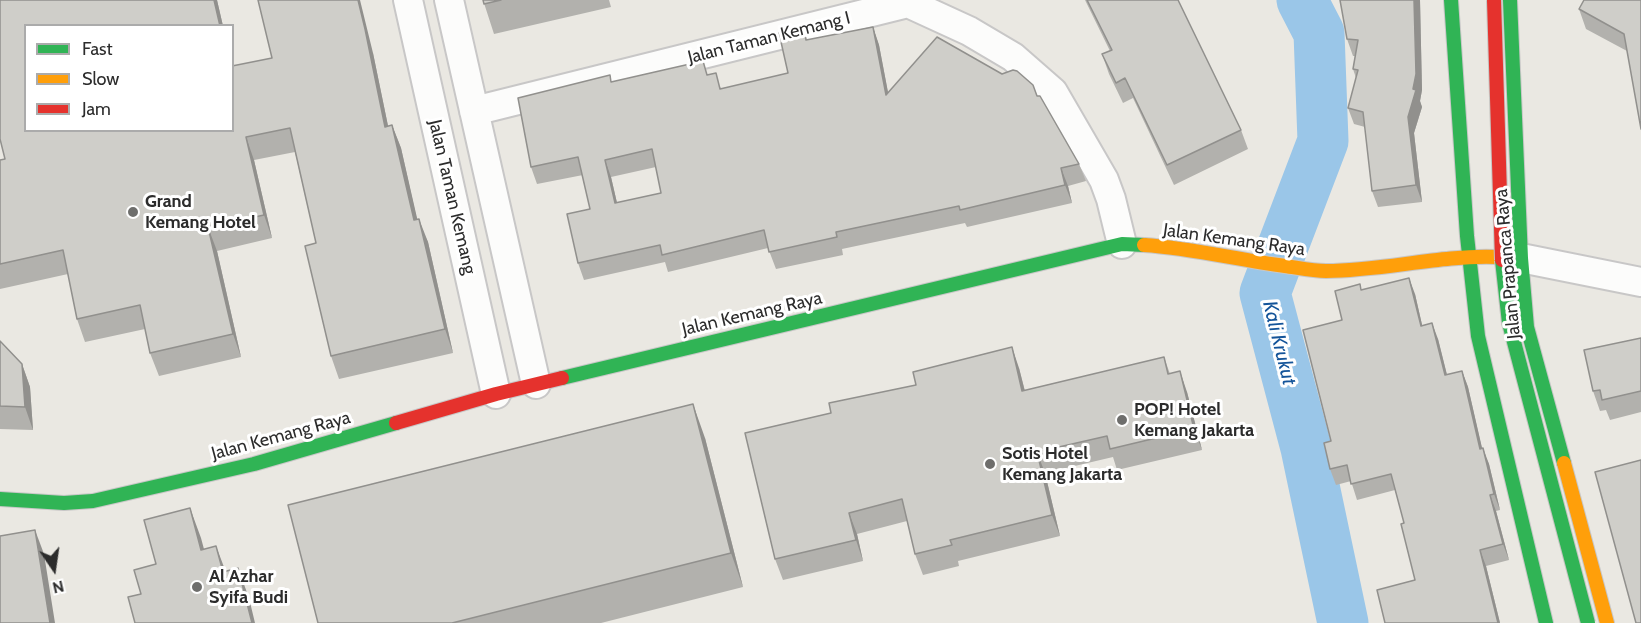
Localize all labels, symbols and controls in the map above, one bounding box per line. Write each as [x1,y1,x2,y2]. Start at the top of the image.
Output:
street label: Jalan Taman Kemang I [686,7,852,69]
legend [24,24,234,132]
text: Fast [82,38,113,60]
text: Slow [82,68,119,90]
text: Jam [82,98,111,120]
street label: Jalan Taman Kemang [424,118,480,276]
street label: Jalan Prapanca Raya [1491,188,1525,340]
place label: Grand Kemang Hotel [145,191,256,234]
marker: Grand Kemang Hotel [126,205,140,219]
street label: Jalan Kemang Raya [1162,219,1306,261]
street label: Jalan Kemang Raya [680,287,824,341]
water label: Kali Krukut [1257,298,1301,388]
place label: POP! Hotel Kemang Jakarta [1134,399,1254,442]
street label: Jalan Kemang Raya [209,407,353,465]
marker: POP! Hotel Kemang Jakarta [1115,413,1129,427]
place label: Sotis Hotel Kemang Jakarta [1002,443,1122,486]
marker: Sotis Hotel Kemang Jakarta [983,457,997,471]
north arrow [24,539,84,599]
place label: Al Azhar Syifa Budi [209,566,288,608]
text: N [51,576,66,598]
marker: Al Azhar Syifa Budi [190,580,204,594]

